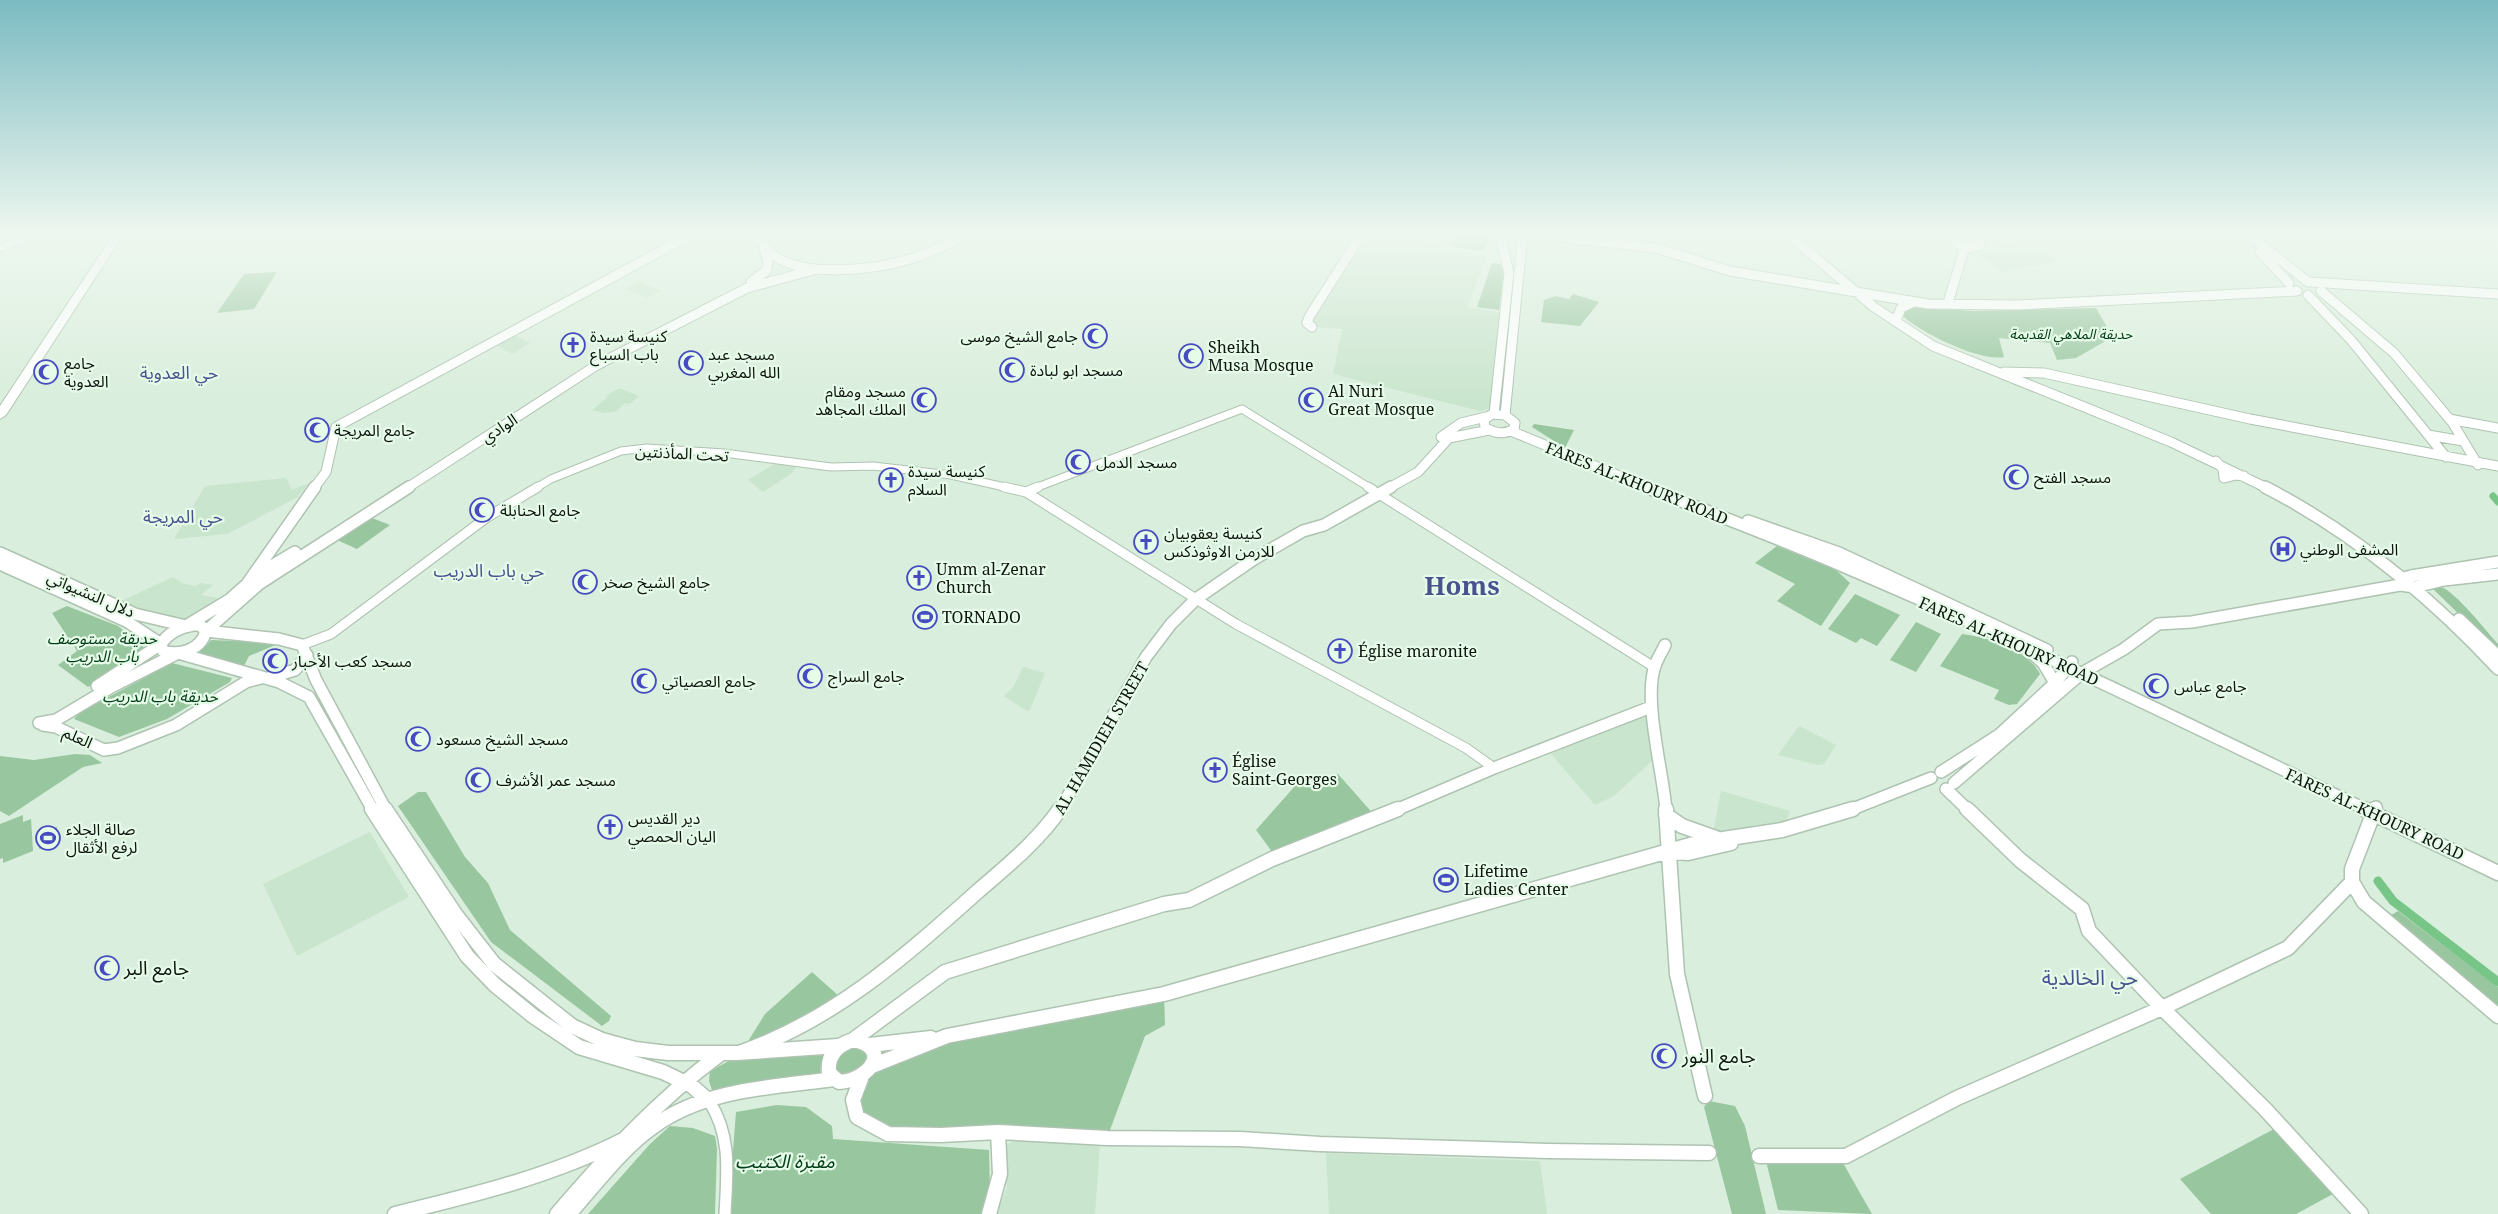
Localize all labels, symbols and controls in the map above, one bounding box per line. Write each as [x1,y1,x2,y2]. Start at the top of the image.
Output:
mosque icon: جامع الشيخ موسى [1082,323,1108,349]
park label: حديقة الملاهي القديمة [2009,324,2133,345]
place label: كنيسة سيدة باب السباع [590,325,667,367]
place label: جامع الشيخ موسى [961,325,1078,349]
church icon: كنيسة سيدة باب السباع [560,332,586,358]
place label: Sheikh Musa Mosque [1208,336,1314,376]
place label: مسجد عبد الله المغربي [708,343,780,385]
mosque icon: Sheikh Musa Mosque [1178,343,1204,369]
mosque icon: مسجد عبد الله المغربي [678,350,704,376]
place label: جامع العدوية [64,352,109,392]
mosque icon: مسجد ابو لبادة [999,357,1025,383]
mosque icon: جامع العدوية [33,359,59,385]
place label: مسجد ابو لبادة [1030,359,1123,381]
district label: حي العدوية [140,360,218,386]
place label: مسجد ومقام الملك المجاهد [815,380,906,420]
place label: Al Nuri Great Mosque [1328,380,1434,420]
mosque icon: مسجد ومقام الملك المجاهد [911,387,937,413]
mosque icon: Al Nuri Great Mosque [1298,387,1324,413]
street label: الوادي [477,408,522,449]
mosque icon: جامع المريجة [304,417,330,443]
place label: جامع المريجة [334,419,415,443]
street label: FARES AL-KHOURY ROAD [1542,436,1732,530]
street label: تحت المأذنتين [634,440,730,466]
mosque icon: مسجد الدمل [1065,449,1091,475]
place label: مسجد الدمل [1096,451,1177,473]
place label: كنيسة سيدة السلام [908,460,985,502]
mosque icon: مسجد الفتح [2003,464,2029,490]
place label: مسجد الفتح [2034,466,2111,490]
church icon: كنيسة سيدة السلام [878,467,904,493]
mosque icon: جامع الحنابلة [469,497,495,523]
place label: جامع الحنابلة [500,499,580,523]
district label: حي المريجة [143,504,223,530]
place label: كنيسة يعقوبيان للارمن الاوثوذكس [1164,522,1274,562]
church icon: كنيسة يعقوبيان للارمن الاوثوذكس [1133,529,1159,555]
hospital icon: المشفى الوطني [2270,536,2296,562]
place label: المشفى الوطني [2300,538,2398,562]
district label: حي باب الدريب [434,558,544,584]
place label: Umm al-Zenar Church [936,558,1046,598]
church icon: Umm al-Zenar Church [906,565,932,591]
street label: دلال النشيواتي [43,566,138,624]
district label: Homs [1424,567,1500,603]
mosque icon: جامع الشيخ صخر [572,569,598,595]
place label: جامع الشيخ صخر [601,571,710,595]
street label: FARES AL-KHOURY ROAD [1915,591,2103,691]
sports icon: TORNADO [912,604,938,630]
place label: TORNADO [942,606,1021,628]
park label: حديقة مستوصف باب الدريب [47,627,158,667]
church icon: Église maronite [1327,638,1353,664]
place label: Église maronite [1358,640,1477,662]
mosque icon: مسجد كعب الأحبار [262,648,288,674]
place label: مسجد كعب الأحبار [291,650,412,672]
street label: AL HAMIDIEH STREET [1048,657,1154,818]
mosque icon: جامع السراج [797,663,823,689]
place label: جامع السراج [828,665,905,689]
mosque icon: جامع العصياتي [631,668,657,694]
place label: جامع العصياتي [662,670,756,694]
mosque icon: جامع عباس [2143,673,2169,699]
place label: جامع عباس [2174,675,2247,699]
park label: حديقة باب الدريب [102,685,218,707]
street label: العلم [59,721,96,755]
mosque icon: مسجد الشيخ مسعود [405,726,431,752]
place label: مسجد الشيخ مسعود [436,728,568,752]
place label: Église Saint-Georges [1232,750,1337,790]
church icon: Église Saint-Georges [1202,757,1228,783]
street label: FARES AL-KHOURY ROAD [2282,763,2468,865]
mosque icon: مسجد عمر الأشرف [465,767,491,793]
place label: مسجد عمر الأشرف [496,769,616,791]
place label: دير القديس اليان الحمصي [628,807,716,849]
church icon: دير القديس اليان الحمصي [597,814,623,840]
place label: صالة الجلاء لرفع الأثقال [66,818,137,860]
sports icon: صالة الجلاء لرفع الأثقال [35,825,61,851]
place label: Lifetime Ladies Center [1464,860,1569,900]
sports icon: Lifetime Ladies Center [1433,867,1459,893]
mosque icon: جامع البر [94,955,120,981]
place label: جامع البر [123,955,189,983]
district label: حي الخالدية [2042,963,2138,994]
mosque icon: جامع النور [1651,1043,1677,1069]
place label: جامع النور [1681,1043,1756,1071]
park label: مقبرة الكتيب [735,1148,835,1174]

